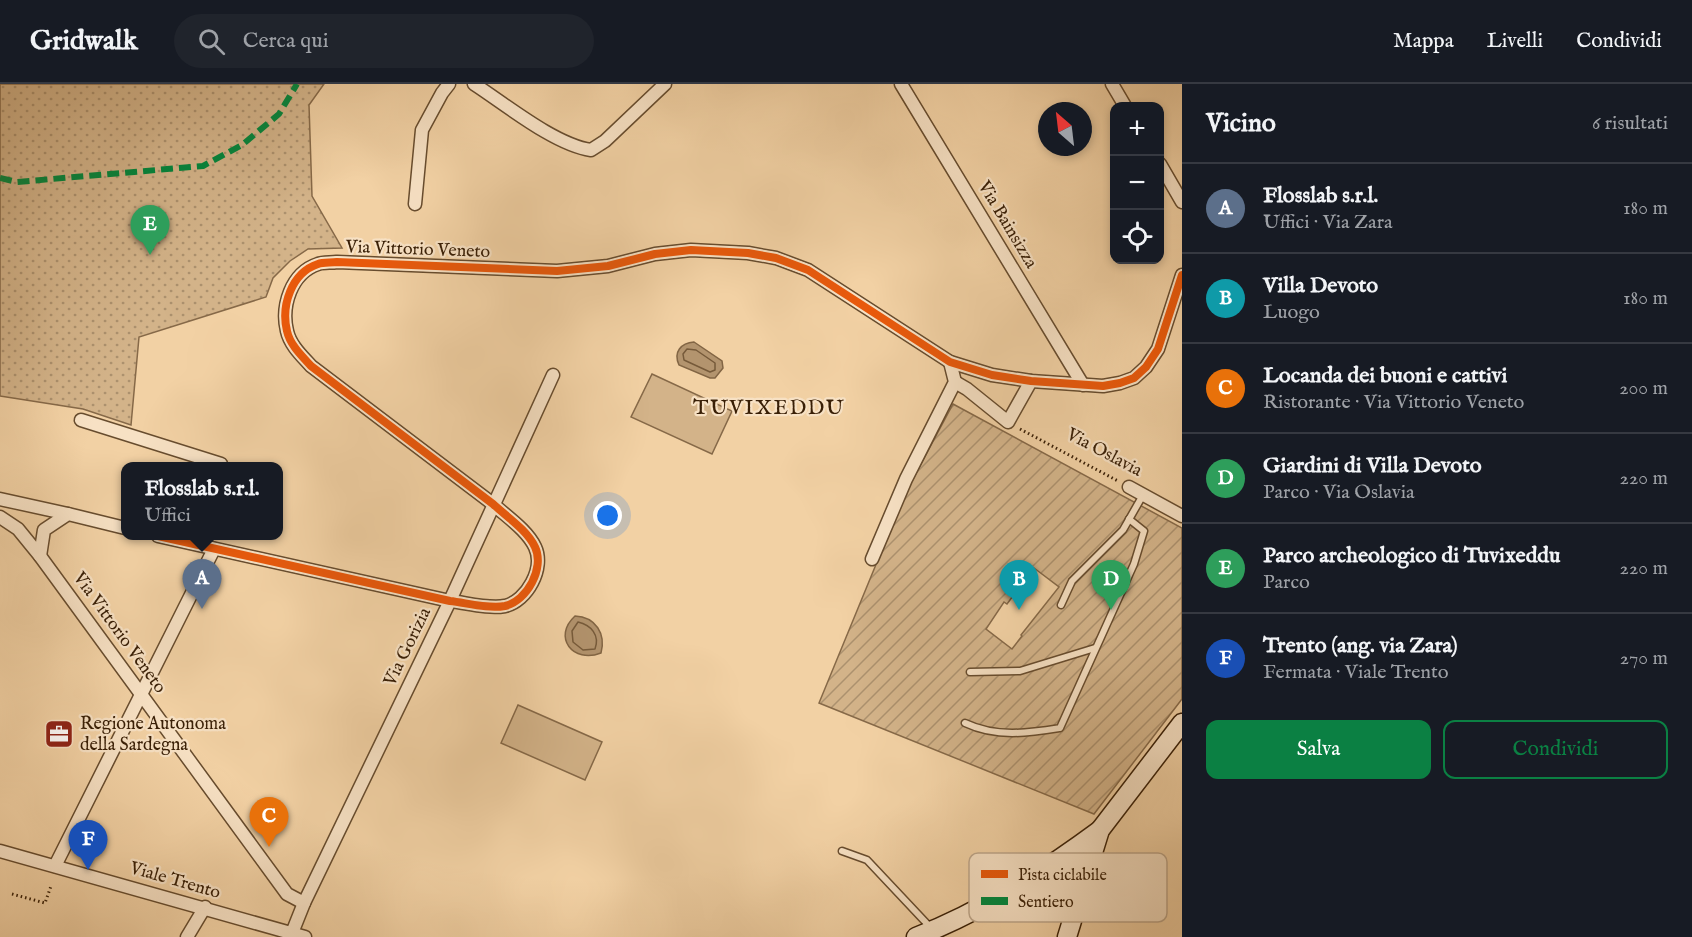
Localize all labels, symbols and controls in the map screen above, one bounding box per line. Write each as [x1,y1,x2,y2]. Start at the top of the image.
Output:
search box [174,14,594,68]
text: Gridwalk [30,24,138,59]
icon: search [195,25,228,58]
text: Cerca qui [243,27,329,55]
text: Mappa [1393,28,1454,55]
text: Livelli [1487,28,1543,55]
text: Condividi [1576,28,1662,55]
north arrow [1038,102,1092,156]
map controls [1110,102,1164,264]
button: + [1110,102,1164,156]
text: Vicino [1206,107,1276,140]
text: 6 risultati [1592,111,1668,136]
button: − [1110,156,1164,210]
street label: Via Bainsizza [971,176,1042,273]
text: Flosslab s.r.l. [1263,182,1378,210]
text: A [1219,196,1232,221]
text: 180 m [1623,196,1668,221]
pin: E [130,206,170,255]
button: locate [1110,210,1164,264]
text: Uffici · Via Zara [1263,210,1393,235]
street label: Via Vittorio Veneto [344,236,491,264]
text: Villa Devoto [1263,272,1378,300]
text: B [1219,286,1232,311]
text: 180 m [1623,286,1668,311]
text: Luogo [1263,300,1320,325]
text: Locanda dei buoni e cattivi [1263,362,1507,390]
text: C [1218,376,1233,401]
text: 200 m [1619,376,1668,401]
text: Ristorante · Via Vittorio Veneto [1263,390,1524,415]
district label: TUVIXEDDU [693,395,845,422]
street label: Via Oslavia [1061,423,1146,483]
text: Giardini di Villa Devoto [1263,452,1482,480]
popup [121,462,283,540]
text: D [1217,466,1234,491]
text: 220 m [1620,466,1668,491]
text: Flosslab s.r.l. [144,475,260,503]
text: Parco · Via Oslavia [1263,480,1415,505]
your location [593,501,622,530]
text: Uffici [144,503,191,528]
text: Parco archeologico di Tuvixeddu [1263,542,1561,570]
text: E [1219,556,1232,581]
text: 220 m [1620,556,1668,581]
pin: A [182,560,222,609]
pin: B [1000,560,1038,610]
pin: D [1092,560,1130,610]
street label: Via Vittorio Veneto [67,567,171,698]
text: Parco [1263,570,1310,595]
street label: Via Gorizia [379,604,437,691]
text: Trento (ang. via Zara) [1263,632,1458,660]
text: F [1219,646,1232,671]
text: 270 m [1620,646,1668,671]
text: Fermata · Viale Trento [1263,660,1449,685]
place label: Regione Autonoma della Sardegna [80,713,226,757]
office icon: Regione Autonoma della Sardegna [43,718,75,750]
button: Salva [1206,720,1431,779]
button: Condividi [1443,720,1668,779]
pin: C [250,798,288,847]
pin: F [68,820,107,870]
legend [969,853,1167,922]
street label: Viale Trento [126,857,223,905]
text: Pista ciclabile [1018,866,1107,886]
text: Sentiero [1018,893,1074,913]

